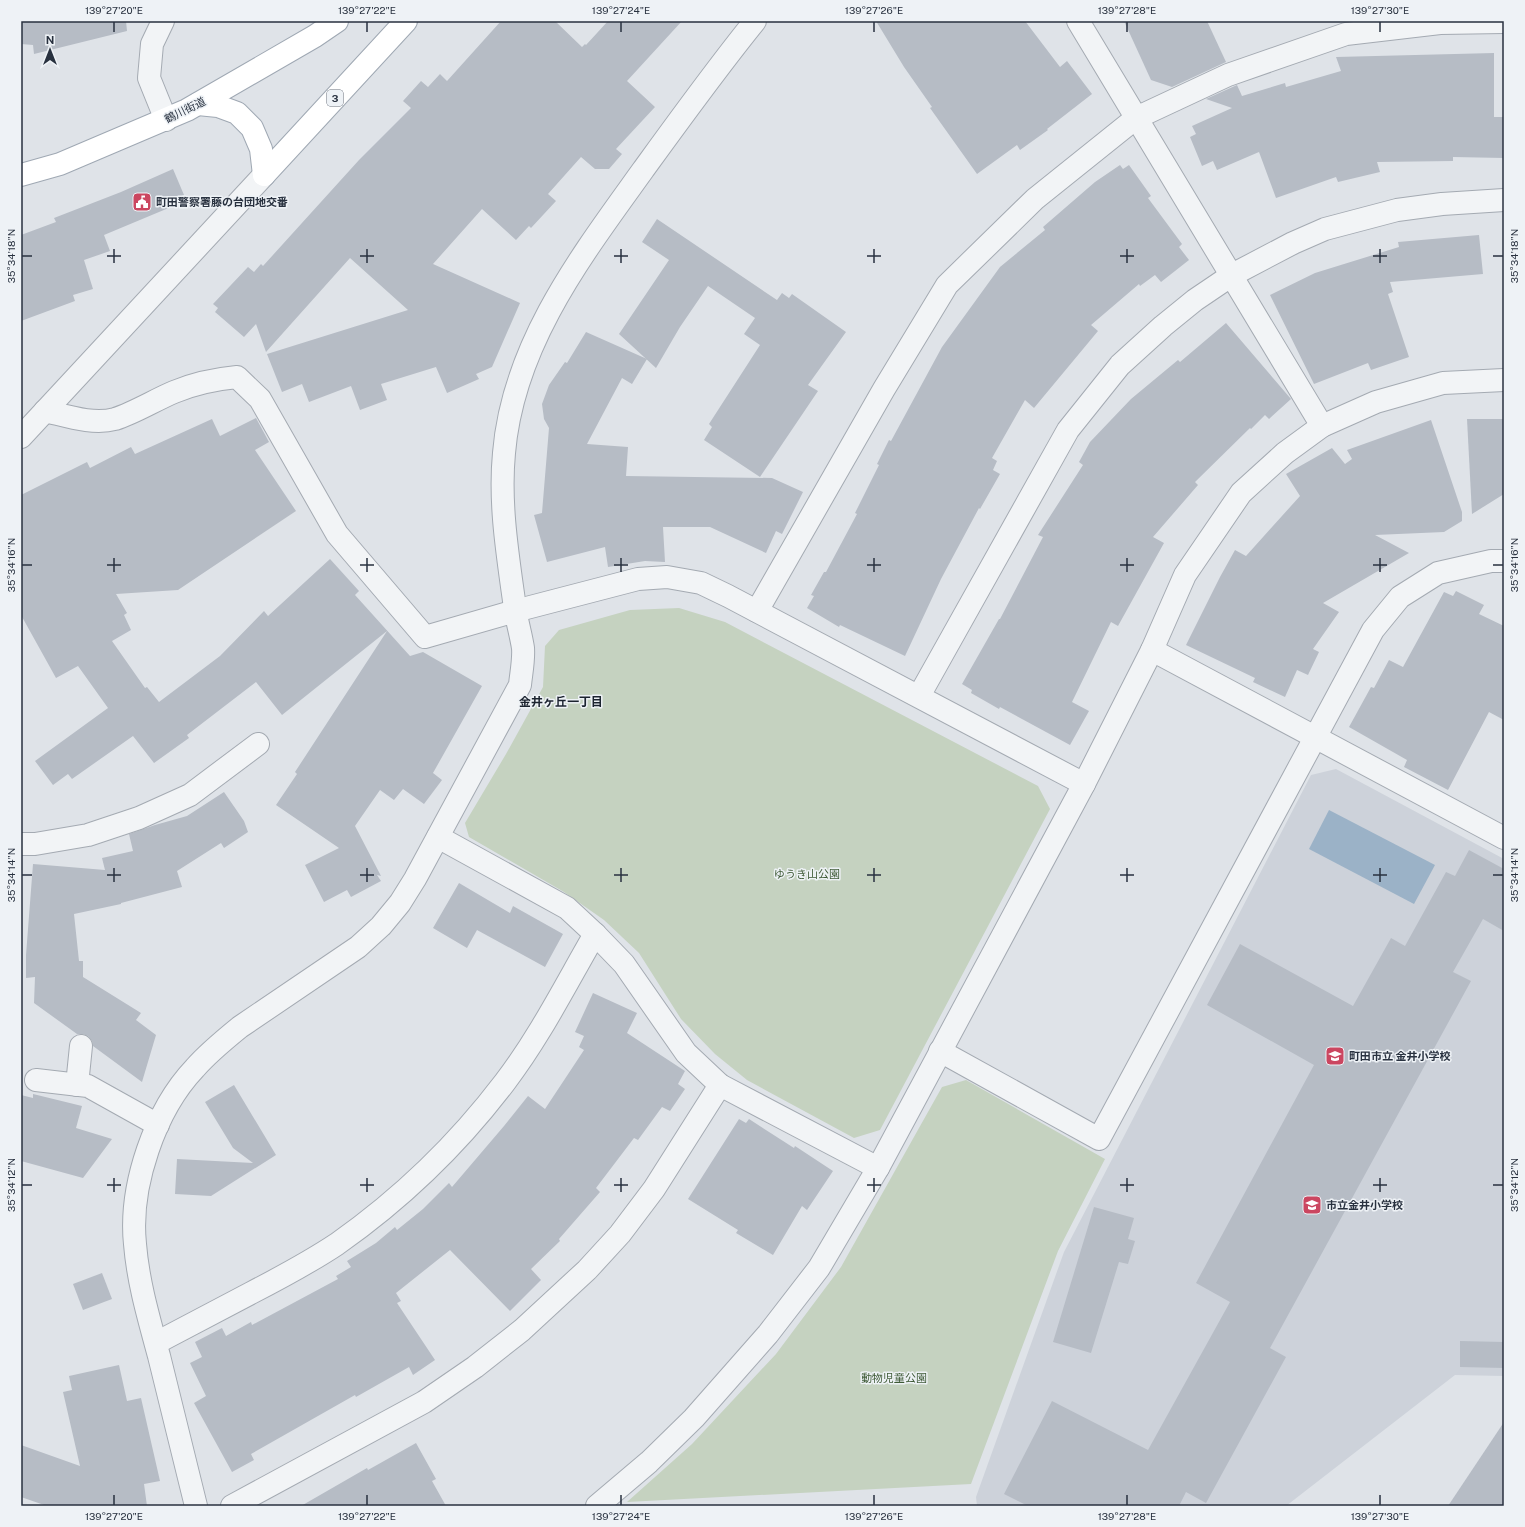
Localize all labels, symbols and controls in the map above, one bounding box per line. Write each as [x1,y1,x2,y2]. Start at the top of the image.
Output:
text: 139°27'20"E [85,4,143,16]
text: 139°27'22"E [338,4,396,16]
text: 139°27'24"E [592,4,650,16]
text: 139°27'26"E [845,4,903,16]
text: 139°27'28"E [1098,4,1156,16]
text: 139°27'30"E [1351,4,1409,16]
north arrow [30,30,70,70]
text: N [46,34,54,46]
road number: 3 [327,90,343,106]
street label: 鶴川街道 [163,95,207,125]
public building icon: 町田警察署藤の台団地交番 [131,191,153,213]
place label: 町田警察署藤の台団地交番 [156,196,288,208]
text: 35°34'18"N [5,229,17,283]
text: 35°34'18"N [1508,229,1520,283]
text: 35°34'16"N [5,538,17,592]
text: 35°34'16"N [1508,538,1520,592]
district label: 金井ヶ丘一丁目 [519,695,603,709]
text: 35°34'14"N [5,848,17,902]
text: 35°34'14"N [1508,848,1520,902]
park label: ゆうき山公園 [774,868,840,880]
school or university icon: 町田市立 金井小学校 [1324,1045,1346,1067]
place label: 町田市立 金井小学校 [1349,1050,1450,1062]
text: 35°34'12"N [5,1158,17,1212]
text: 35°34'12"N [1508,1158,1520,1212]
school or university icon: 市立金井小学校 [1301,1194,1323,1216]
place label: 市立金井小学校 [1326,1199,1403,1211]
park label: 動物児童公園 [861,1372,927,1384]
text: 139°27'20"E [85,1510,143,1522]
text: 139°27'22"E [338,1510,396,1522]
text: 139°27'24"E [592,1510,650,1522]
text: 139°27'26"E [845,1510,903,1522]
text: 139°27'28"E [1098,1510,1156,1522]
text: 139°27'30"E [1351,1510,1409,1522]

